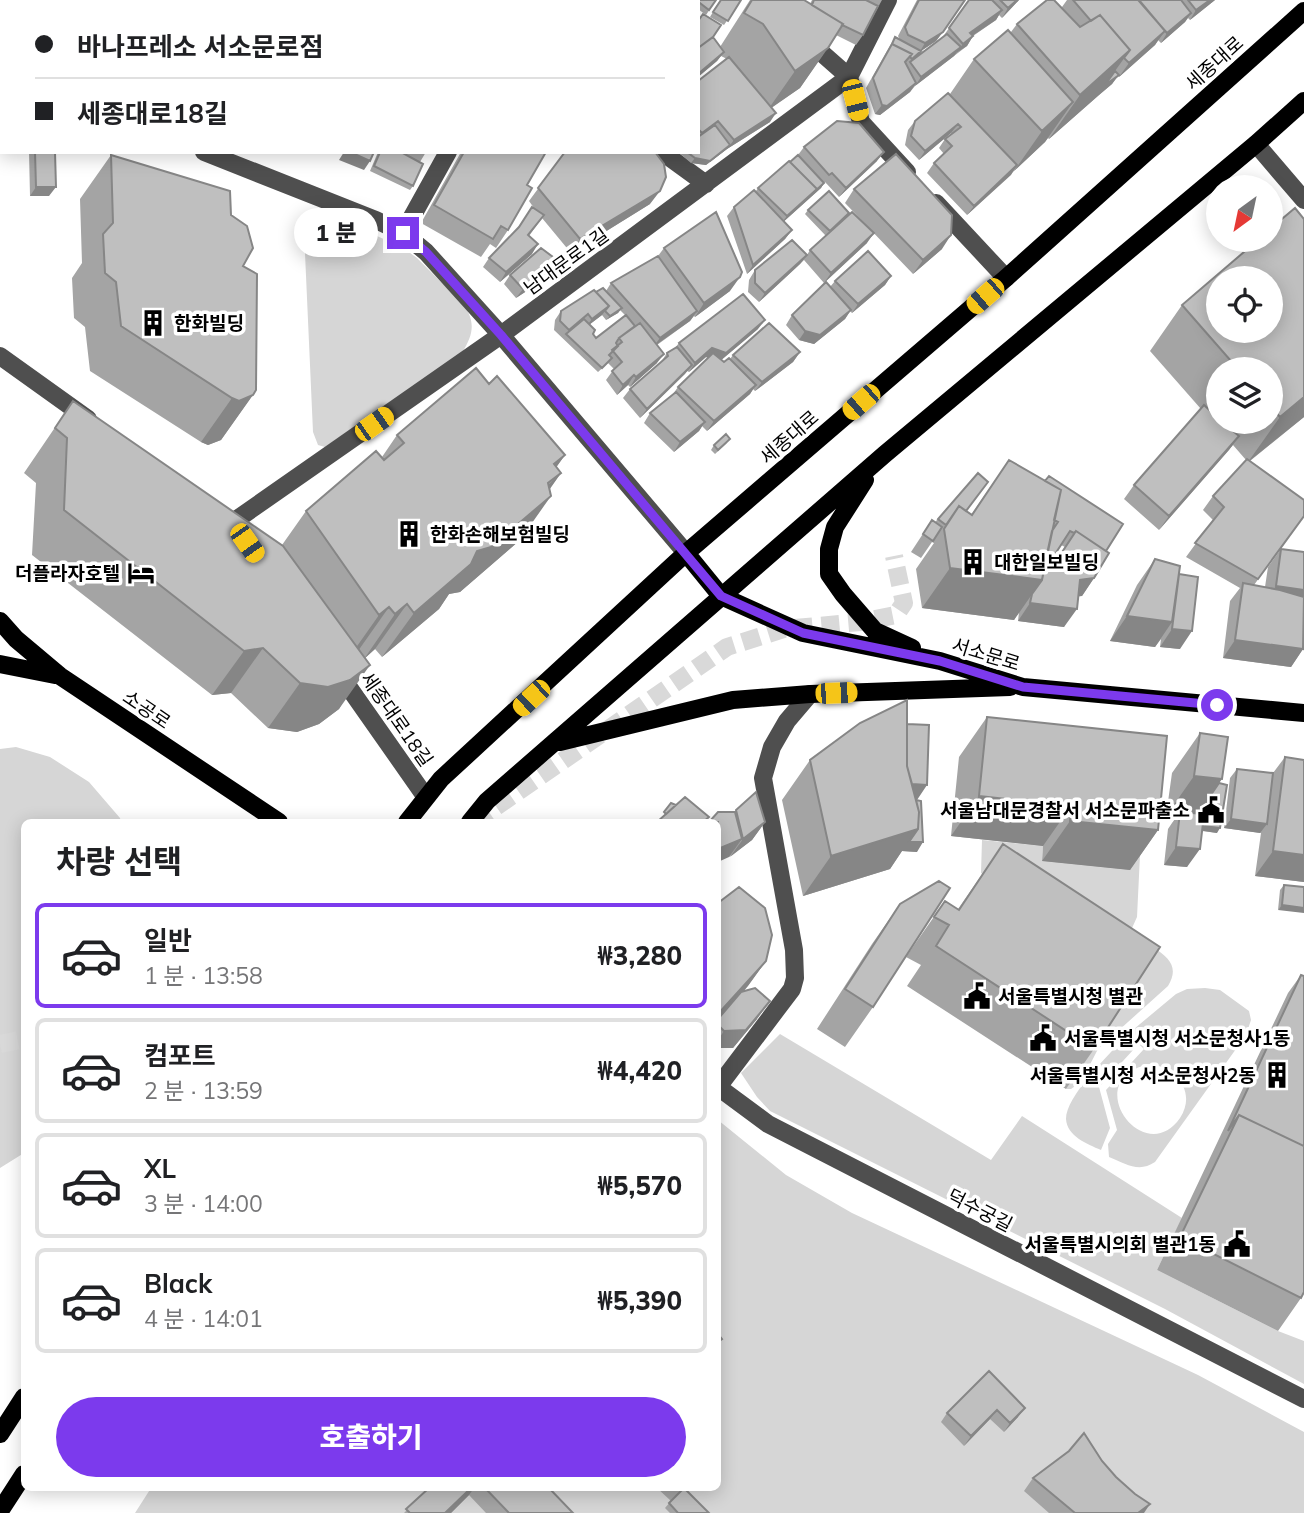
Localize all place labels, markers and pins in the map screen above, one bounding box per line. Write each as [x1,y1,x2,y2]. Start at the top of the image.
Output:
building icon: 한화빌딩 [138,308,168,338]
place label: 한화빌딩 [174,311,244,335]
building icon: 한화손해보험빌딩 [394,519,424,549]
place label: 한화손해보험빌딩 [430,522,570,546]
building icon: 대한일보빌딩 [958,547,988,577]
place label: 대한일보빌딩 [994,550,1099,574]
hotel icon: 더플라자호텔 [126,558,156,588]
place label: 더플라자호텔 [15,561,120,585]
public building icon: 서울남대문경찰서 서소문파출소 [1196,795,1226,825]
place label: 서울남대문경찰서 서소문파출소 [940,798,1190,822]
public building icon: 서울특별시청 별관 [962,981,992,1011]
place label: 서울특별시청 별관 [998,984,1144,1008]
public building icon: 서울특별시청 서소문청사1동 [1028,1023,1058,1053]
place label: 서울특별시청 서소문청사1동 [1064,1026,1290,1050]
building icon: 서울특별시청 서소문청사2동 [1262,1060,1292,1090]
place label: 서울특별시청 서소문청사2동 [1030,1063,1256,1087]
public building icon: 서울특별시의회 별관1동 [1222,1229,1252,1259]
place label: 서울특별시의회 별관1동 [1025,1232,1216,1256]

